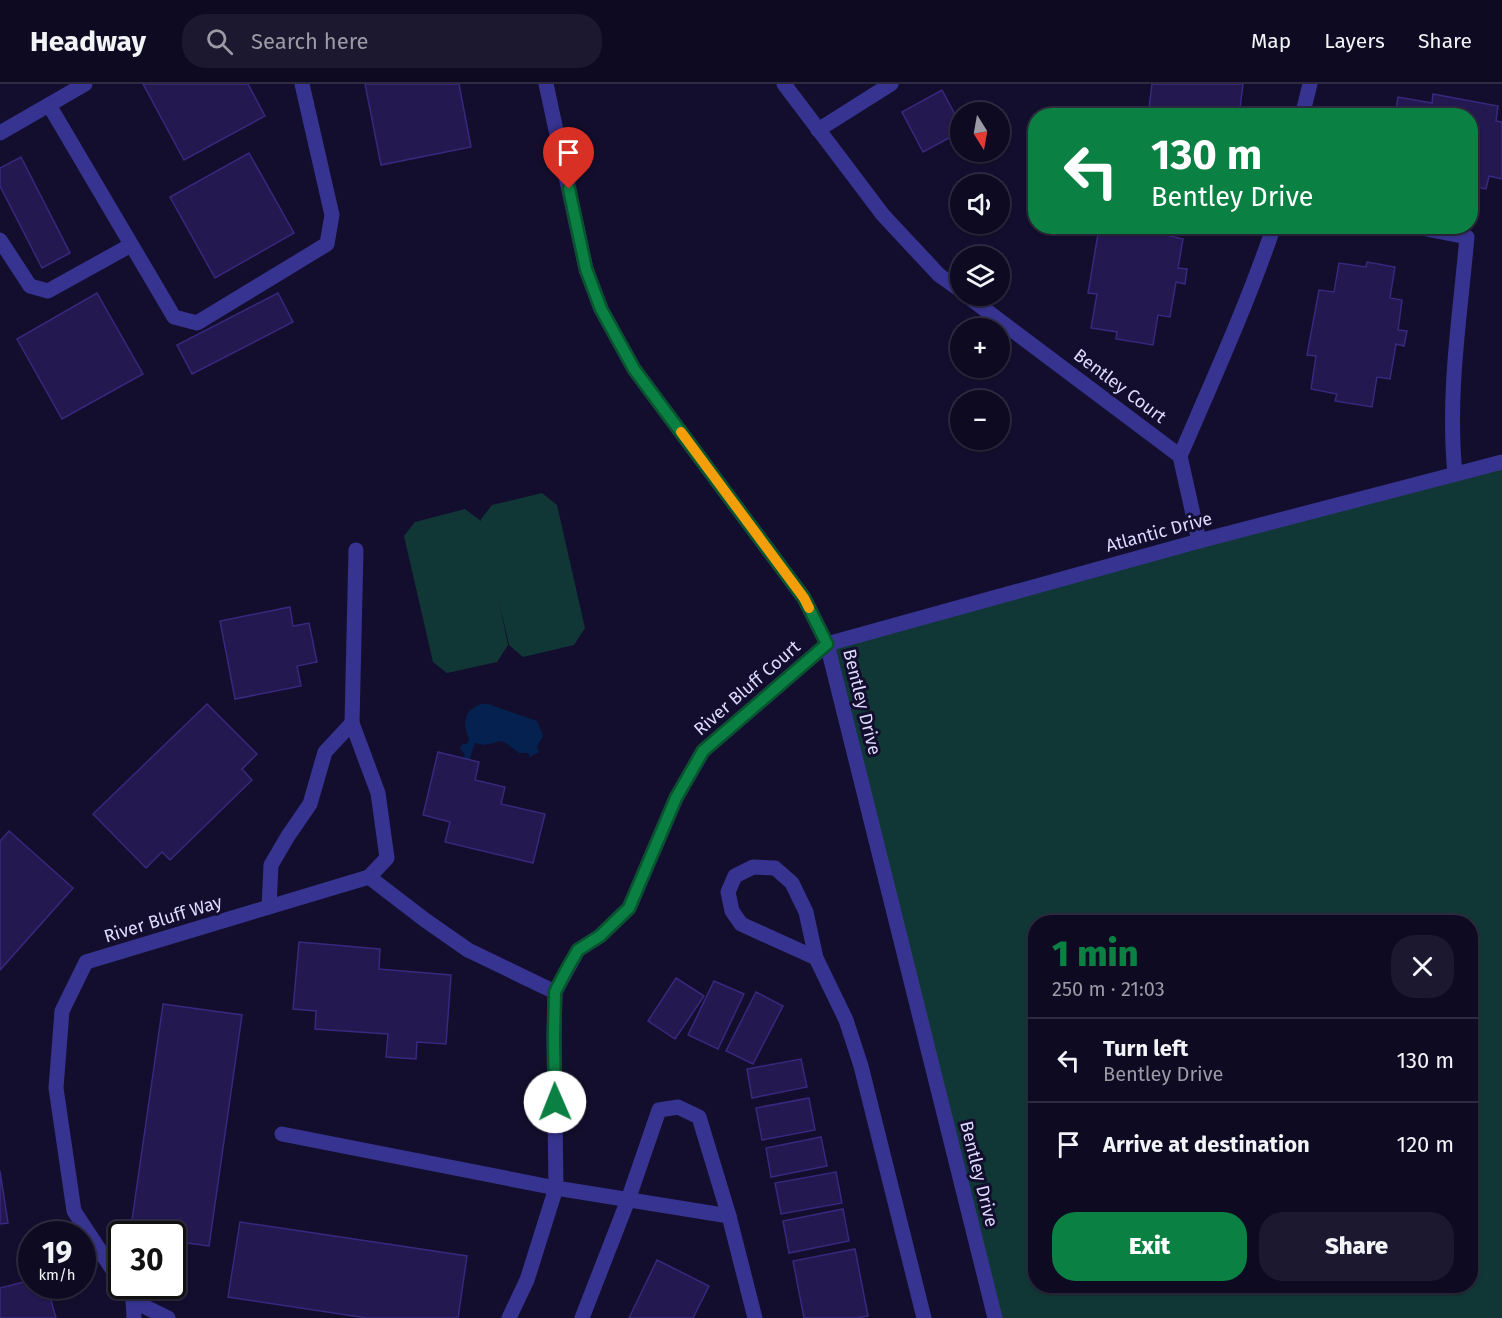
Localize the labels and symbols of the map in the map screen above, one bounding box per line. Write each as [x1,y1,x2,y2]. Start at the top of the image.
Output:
north arrow [950,102,1010,162]
pin [543,127,594,189]
street label: Bentley Court [1069,344,1171,428]
street label: Atlantic Drive [1103,507,1215,557]
street label: River Bluff Court [689,635,805,740]
street label: Bentley Drive [838,647,886,757]
street label: River Bluff Way [101,891,225,947]
position arrow [523,1070,587,1134]
street label: Bentley Drive [955,1119,1003,1229]
speed limit sign: 30 [108,1221,186,1299]

